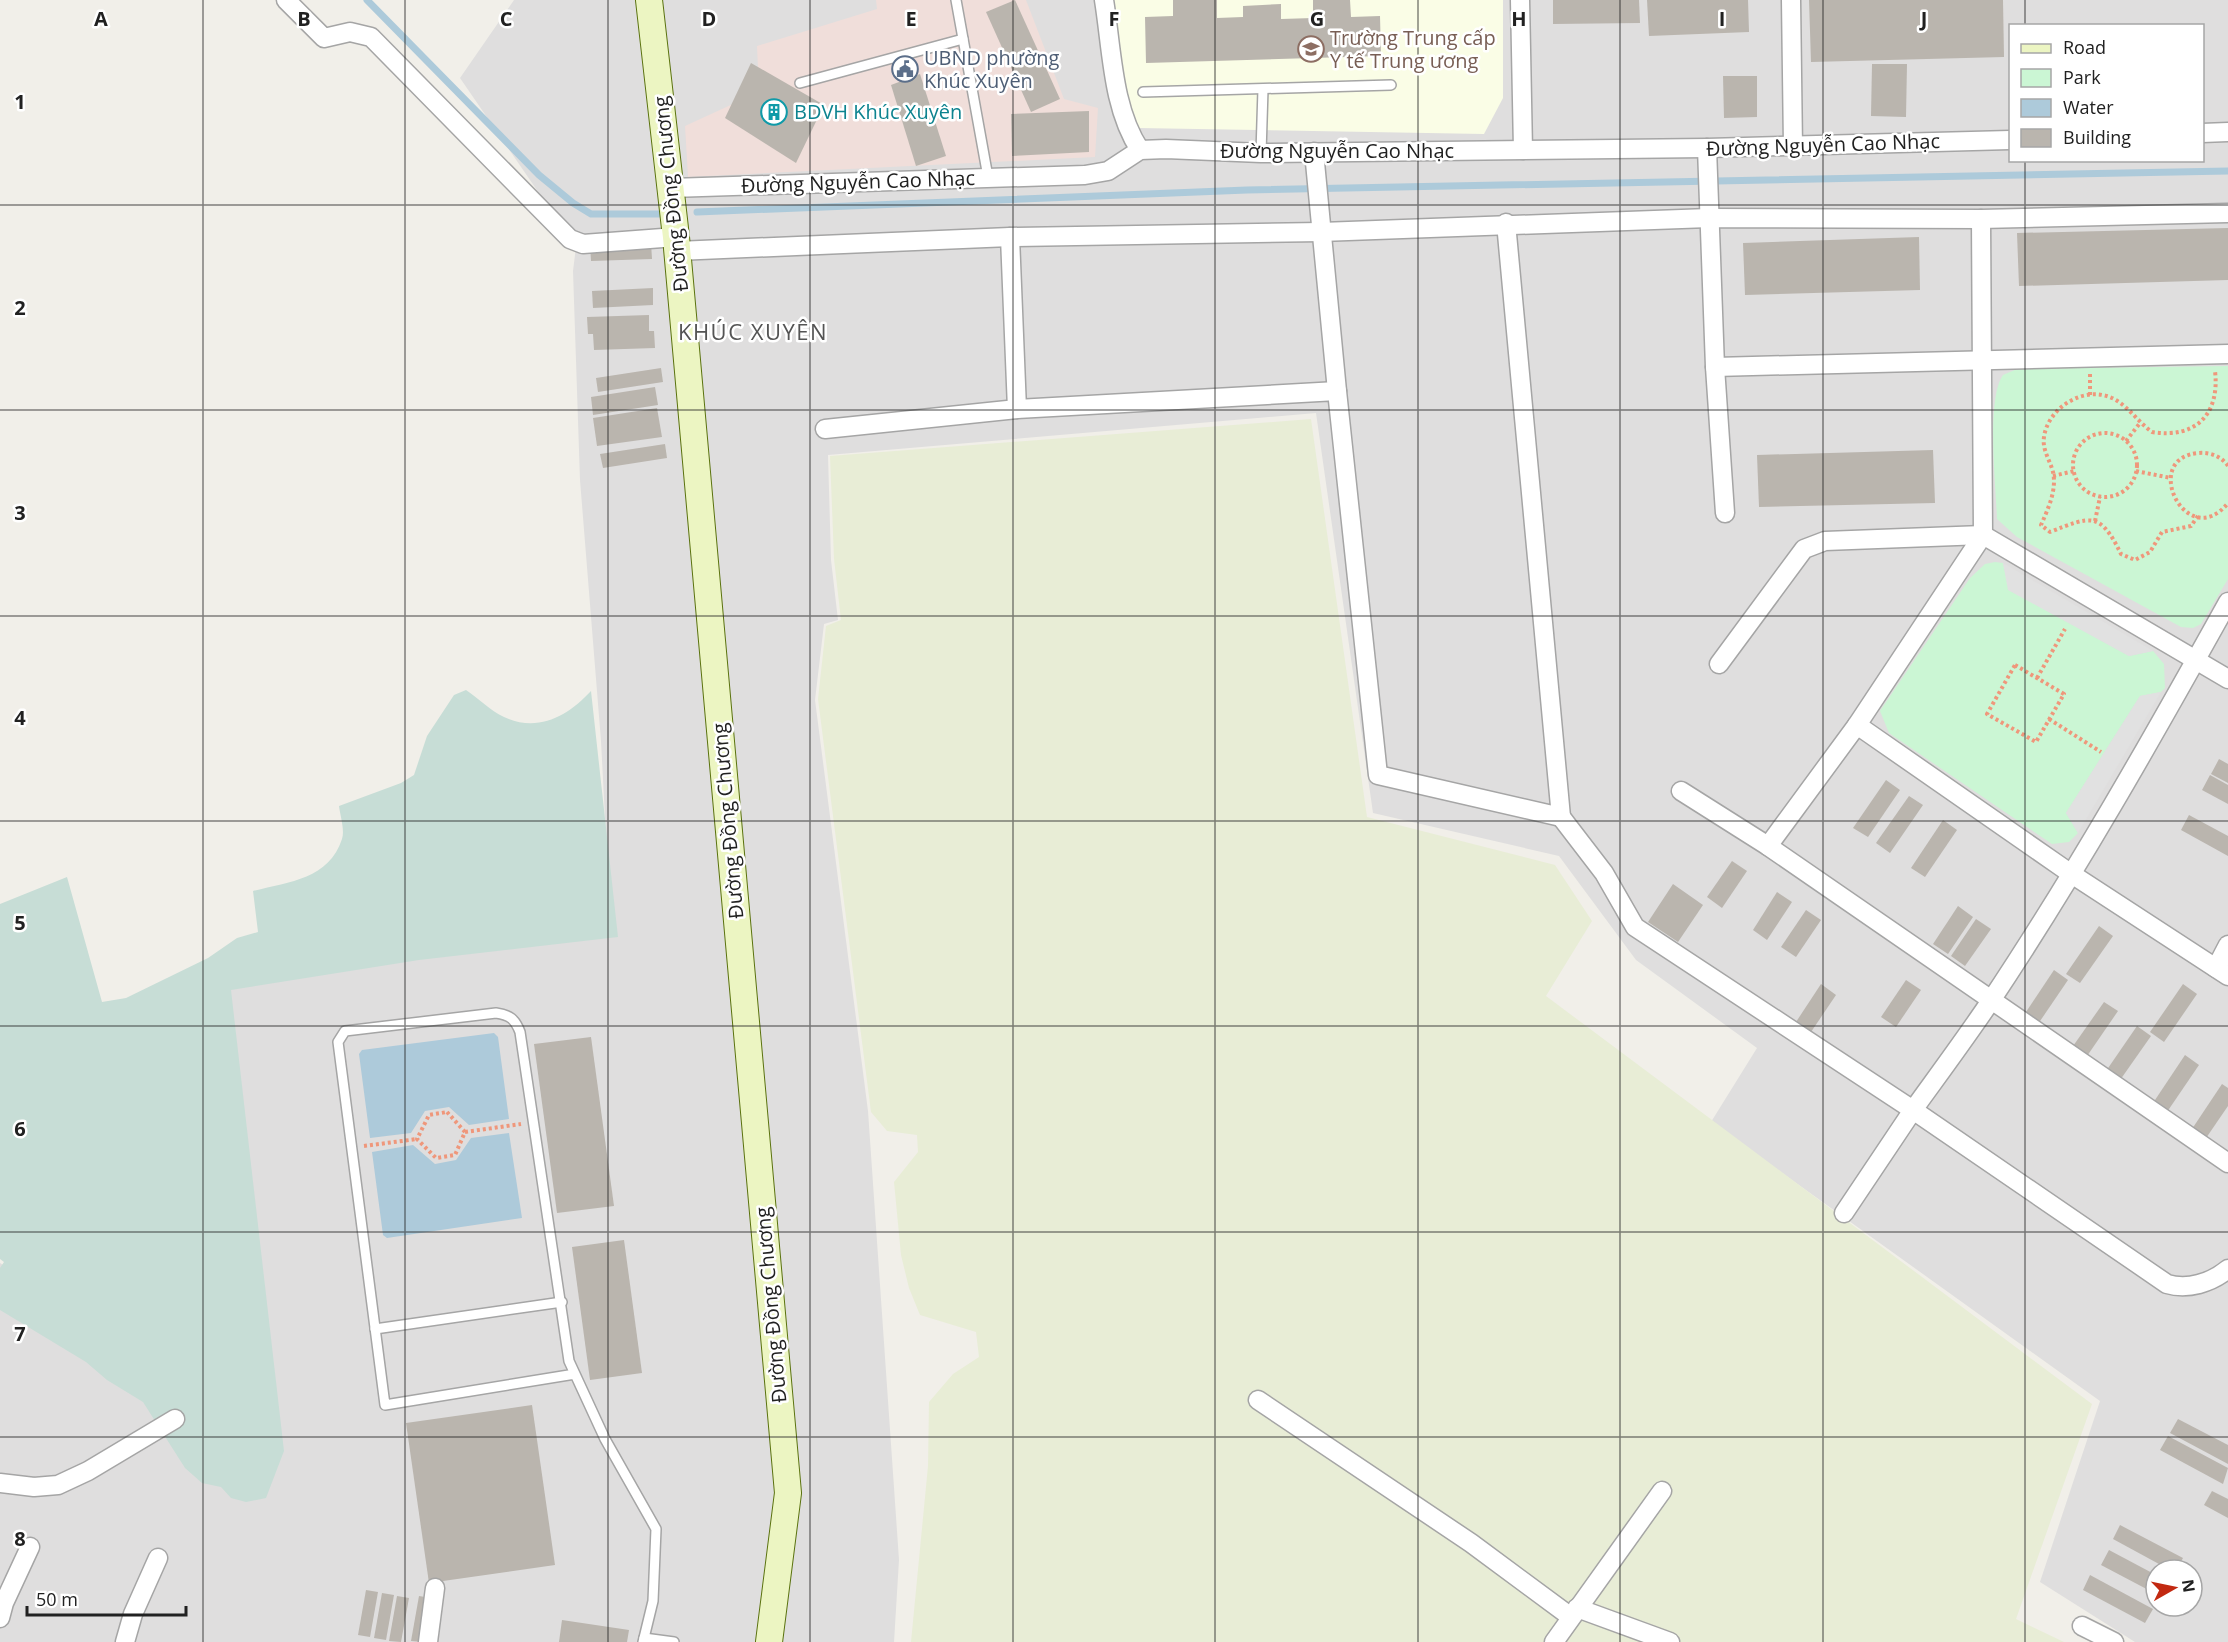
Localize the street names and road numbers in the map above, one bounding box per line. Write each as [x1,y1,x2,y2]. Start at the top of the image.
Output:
street label: Đường Đồng Chương [647,95,694,293]
street label: Đường Nguyễn Cao Nhạc [1706,127,1940,162]
street label: Đường Nguyễn Cao Nhạc [1220,137,1454,164]
street label: Đường Nguyễn Cao Nhạc [741,164,975,199]
street label: Đường Đồng Chương [705,722,750,920]
street label: Đường Đồng Chương [748,1206,793,1404]

